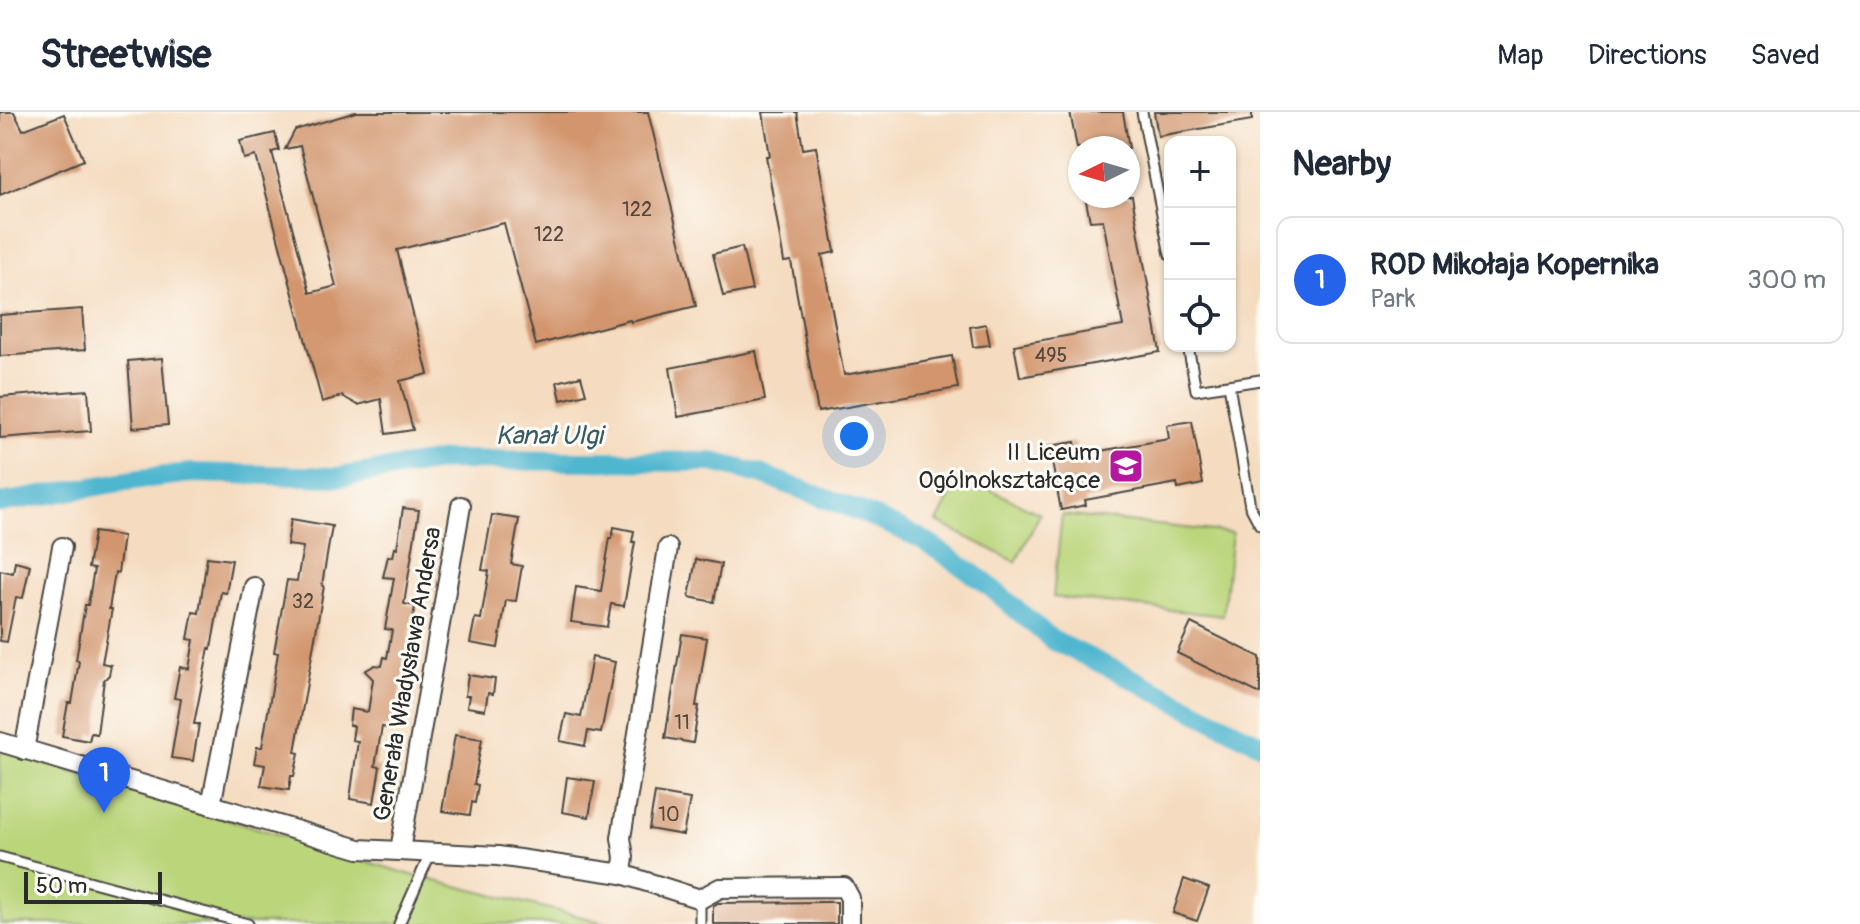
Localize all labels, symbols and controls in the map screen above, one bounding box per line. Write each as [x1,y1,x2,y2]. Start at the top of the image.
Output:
text: Streetwise [40,31,211,79]
text: Map [1497,38,1544,73]
text: Directions [1588,38,1707,73]
text: Saved [1751,38,1820,73]
north arrow [1068,136,1140,208]
map controls [1164,136,1236,352]
button: + [1164,136,1236,208]
text: Nearby [1292,143,1391,186]
house number: 122 [622,197,652,222]
button: − [1164,208,1236,280]
house number: 122 [534,222,564,247]
text: ROD Mikołaja Kopernika [1370,246,1659,283]
text: 1 [1315,264,1325,296]
text: 300 m [1747,264,1826,296]
button: locate [1164,280,1236,352]
text: Park [1370,283,1416,315]
house number: 495 [1035,343,1067,368]
your location [834,416,874,456]
water label: Kanał Ulgi [496,420,607,452]
place label: II Liceum Ogólnokształcące [918,438,1100,495]
school or university icon: II Liceum Ogólnokształcące [1107,447,1145,485]
street label: Generała Władysława Andersa [367,525,448,823]
house number: 32 [292,589,314,614]
house number: 11 [674,710,690,735]
pin: 1 [78,747,130,813]
house number: 10 [658,802,680,827]
scale bar [24,868,162,904]
text: 50 m [36,872,87,900]

